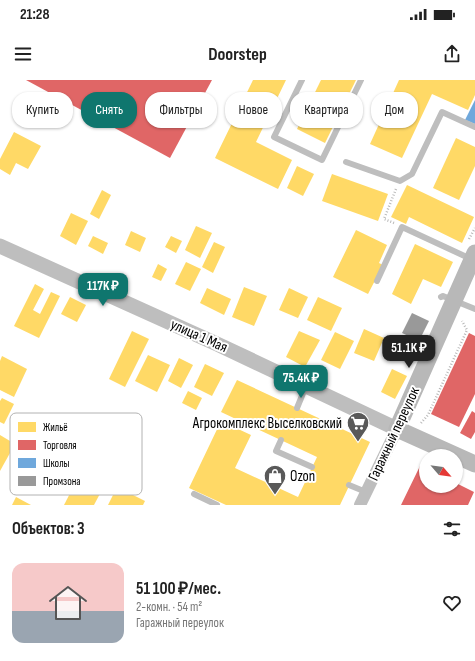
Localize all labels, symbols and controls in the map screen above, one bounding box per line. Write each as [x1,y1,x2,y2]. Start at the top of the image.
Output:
text: 21:28 [20,5,49,24]
icon: menu [12,43,34,65]
icon: share [441,43,463,65]
text: Doorstep [208,44,267,65]
chip: Купить [12,92,73,128]
chip: Снять [81,92,137,128]
chip: Фильтры [145,92,217,128]
chip: Новое [225,92,282,128]
chip: Квартира [290,92,363,128]
chip: Дом [371,92,418,128]
pin: 117K ₽ [70,273,136,307]
text: 117K ₽ [87,278,119,294]
street label: улица 1 Мая [168,315,231,357]
pin: 51.1K ₽ [372,335,446,369]
text: 51.1K ₽ [391,340,427,356]
pin: 75.4K ₽ [264,365,338,399]
text: 75.4K ₽ [283,370,319,386]
street label: Гаражный переулок [364,384,424,484]
supermarket icon: Агрокомплекс Выселковский [345,410,371,443]
legend [10,413,142,495]
place label: Агрокомплекс Выселковский [192,414,342,433]
text: Жильё [43,421,68,434]
text: Торговля [43,439,77,452]
north arrow [419,449,463,493]
map controls [419,449,463,493]
text: Школы [43,457,70,470]
shop icon: Ozon [262,463,288,496]
place label: Ozon [290,467,315,486]
text: Промзона [43,475,81,488]
icon: filters [441,518,463,540]
text: Объектов: 3 [12,519,85,539]
icon: home [44,579,92,627]
text: 51 100 ₽/мес. [136,579,221,599]
icon: heart [441,592,463,614]
text: 2-комн. · 54 m² [136,599,202,615]
text: Гаражный переулок [136,615,224,631]

